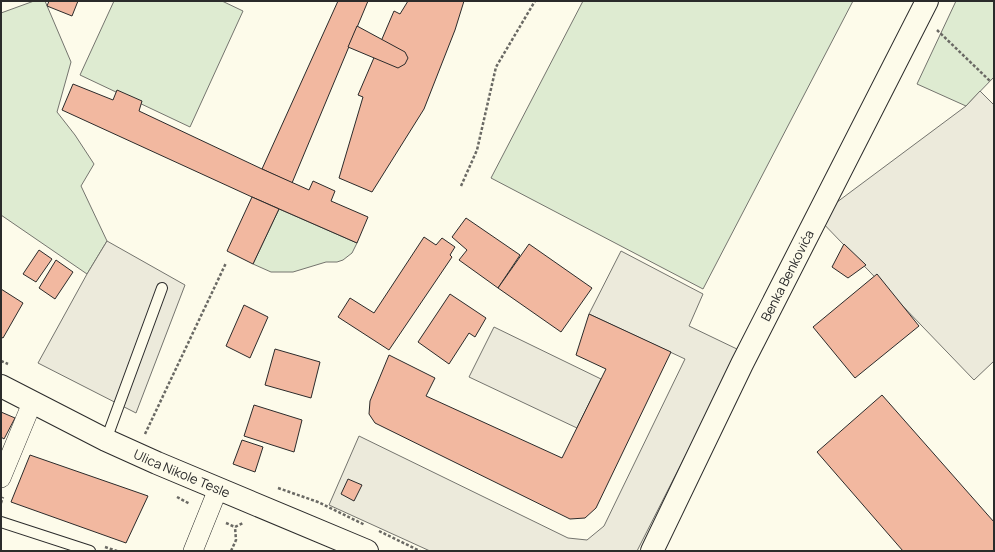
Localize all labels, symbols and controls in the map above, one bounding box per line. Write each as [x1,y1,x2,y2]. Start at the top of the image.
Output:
street label: Benka Benkovića [756,227,818,324]
street label: Ulica Nikole Tesle [131,445,233,502]

